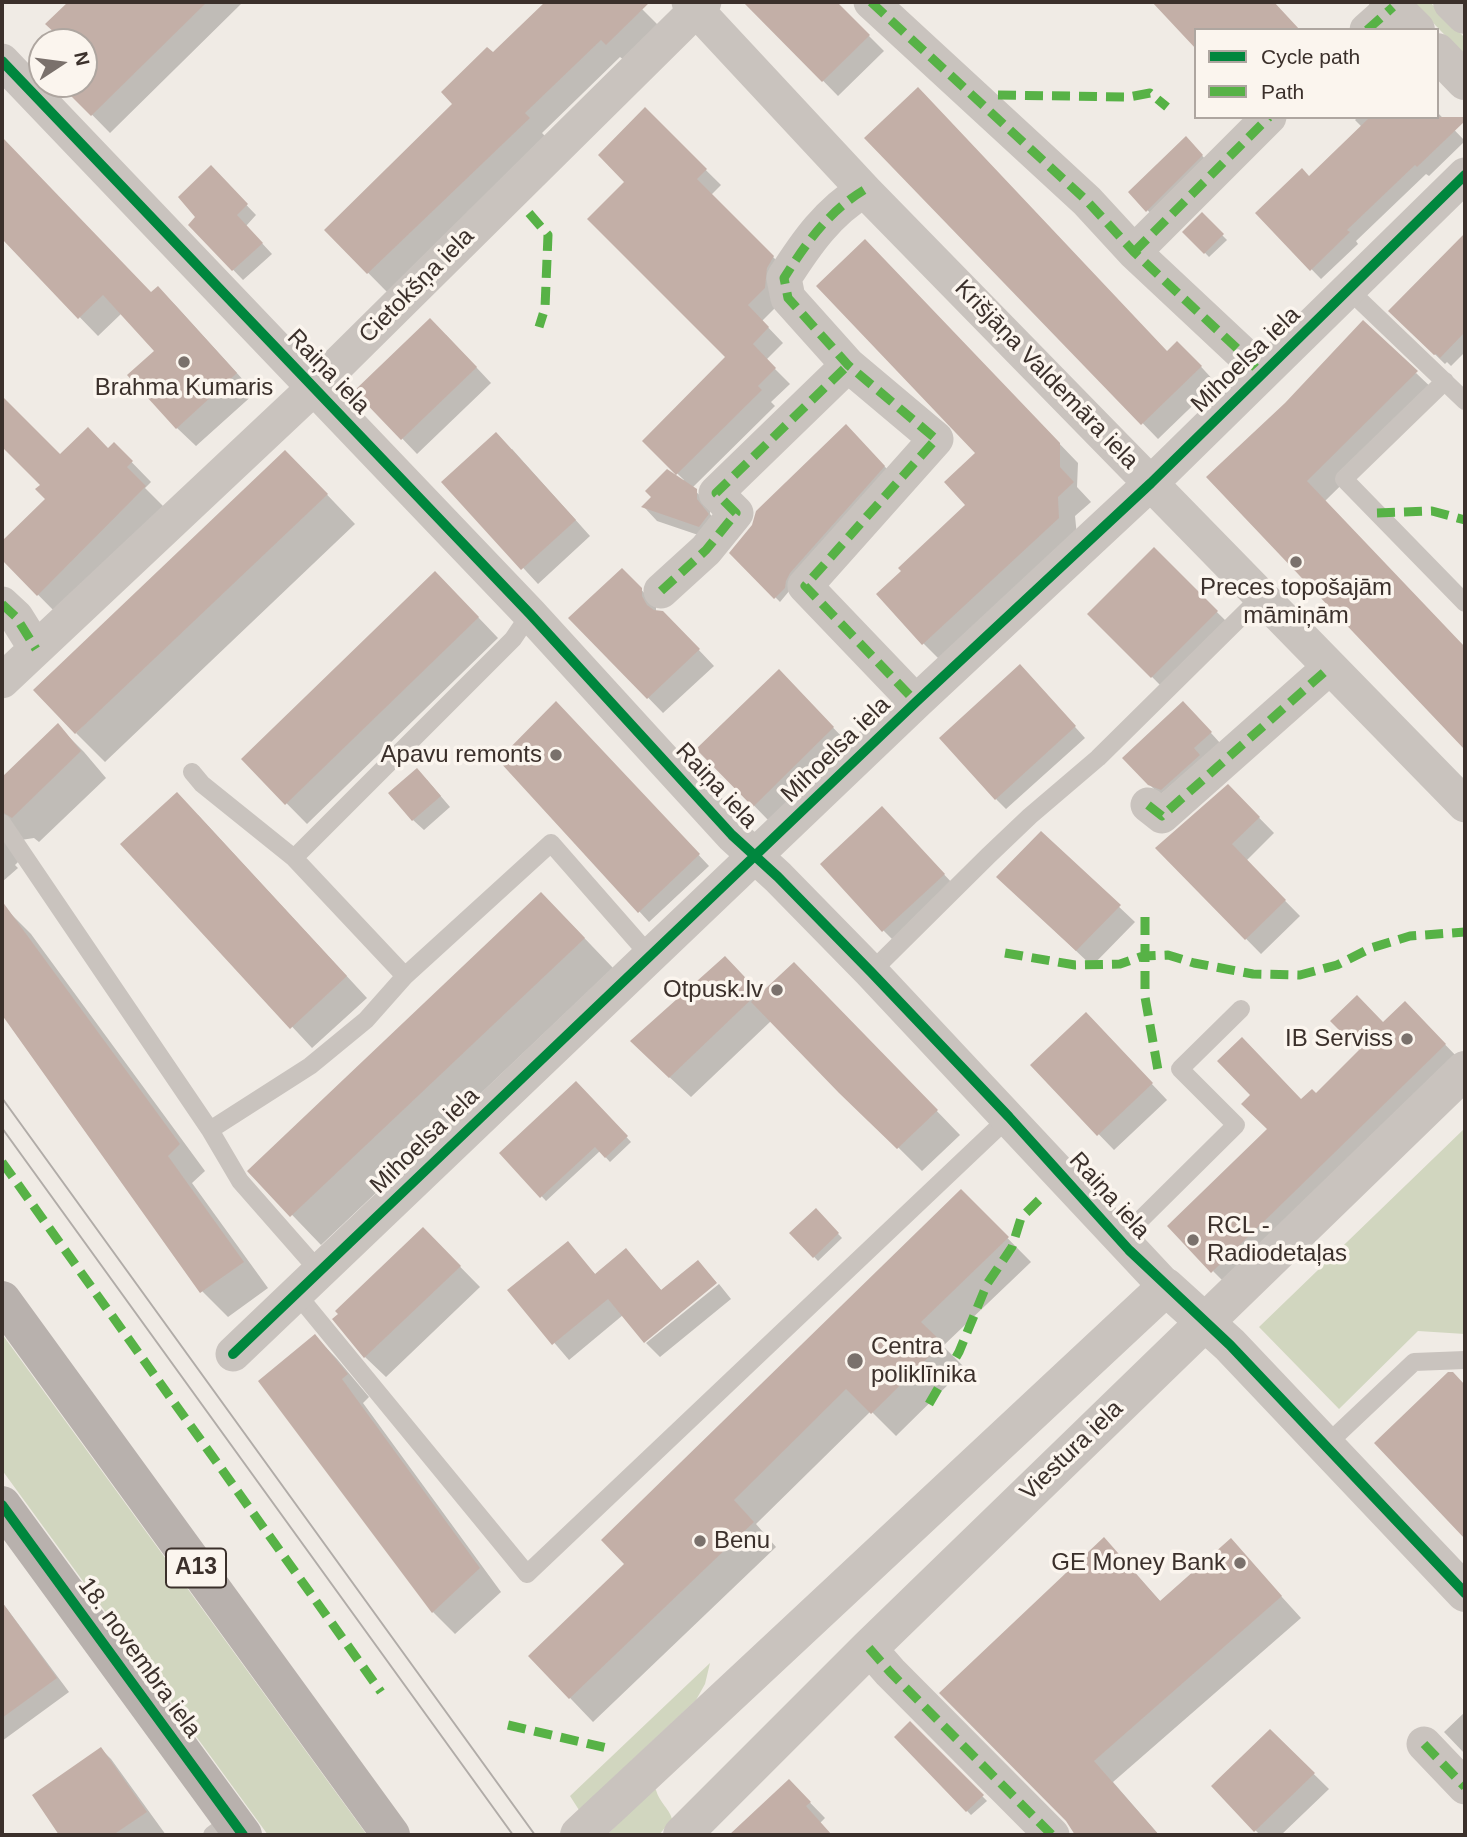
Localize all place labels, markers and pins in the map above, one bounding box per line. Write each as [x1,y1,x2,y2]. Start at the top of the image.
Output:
marker: Brahma Kumaris [176,354,192,370]
place label: Brahma Kumaris [95,374,273,402]
marker: Preces topošajām māmiņām [1288,554,1304,570]
place label: Preces topošajām māmiņām [1200,574,1392,630]
place label: Apavu remonts [381,741,542,769]
marker: Apavu remonts [548,747,564,763]
place label: Otpusk.lv [663,976,763,1004]
marker: Otpusk.lv [769,982,785,998]
place label: IB Serviss [1285,1025,1393,1053]
marker: IB Serviss [1399,1031,1415,1047]
place label: RCL - Radiodetaļas [1207,1212,1347,1268]
marker: RCL - Radiodetaļas [1185,1232,1201,1248]
place label: Centra poliklīnika [871,1333,976,1389]
marker: Centra poliklīnika [845,1351,865,1371]
place label: Benu [714,1527,770,1555]
marker: Benu [692,1533,708,1549]
place label: GE Money Bank [1051,1549,1226,1577]
marker: GE Money Bank [1232,1555,1248,1571]

